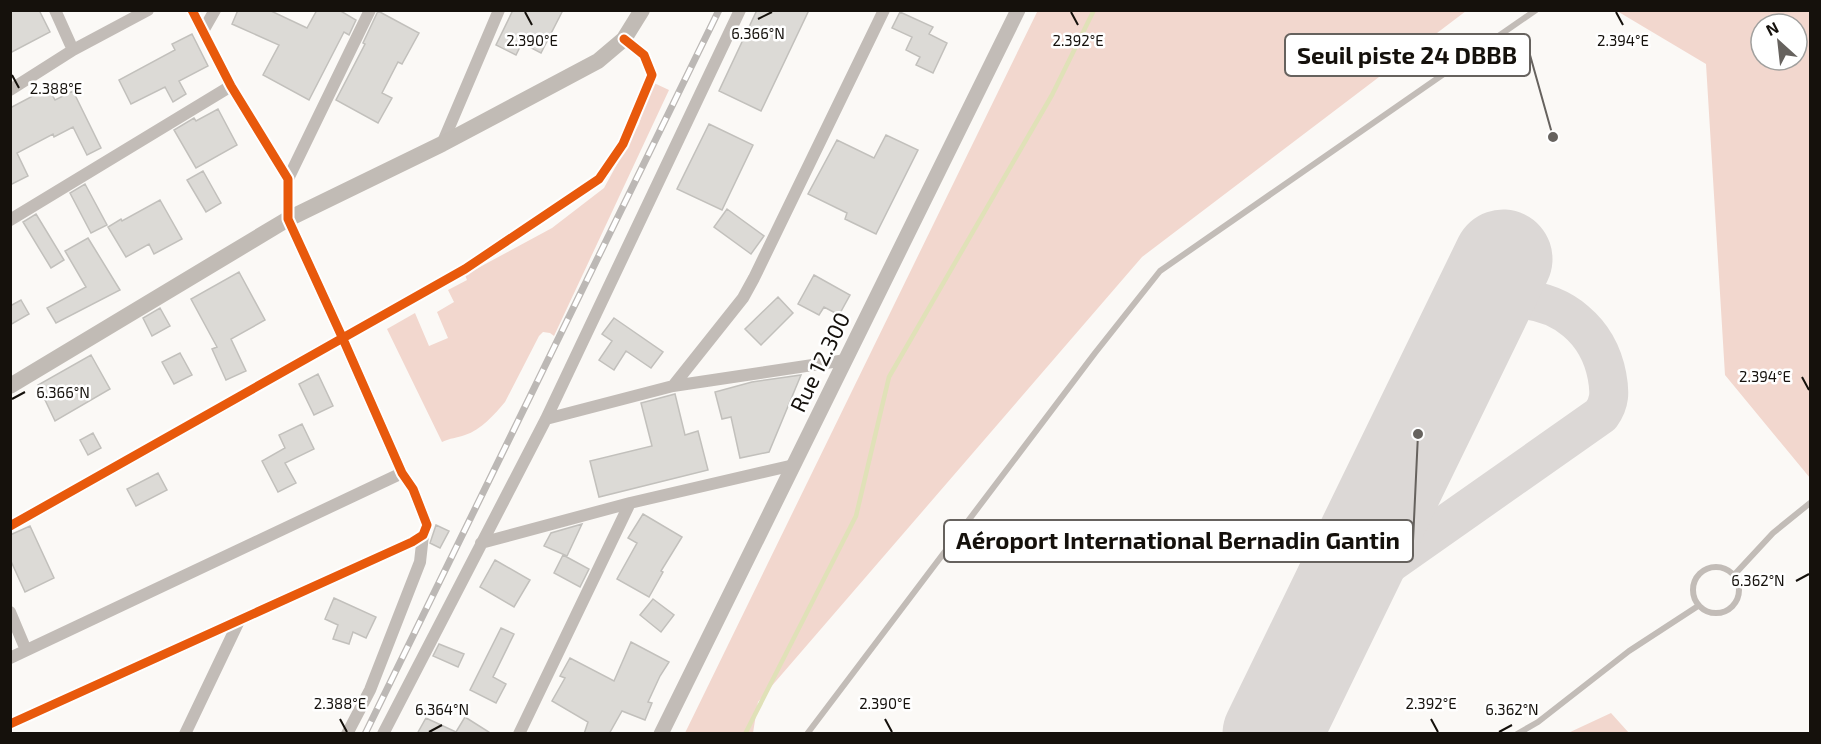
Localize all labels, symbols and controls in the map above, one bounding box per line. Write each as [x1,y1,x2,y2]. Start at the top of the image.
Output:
north arrow [1749,12,1809,72]
text: N [1762,17,1781,39]
text: 6.366°N [731,24,785,42]
text: 2.390°E [506,31,558,49]
text: 2.392°E [1052,31,1104,49]
text: 2.394°E [1597,31,1649,49]
callout: Seuil piste 24 DBBB [1285,34,1530,76]
text: Seuil piste 24 DBBB [1297,40,1517,69]
text: 2.388°E [30,79,82,97]
street label: Rue 12.300 [784,307,854,416]
text: 2.394°E [1739,367,1791,385]
text: 6.366°N [36,383,90,401]
callout: Aéroport International Bernadin Gantin [944,520,1413,562]
text: Aéroport International Bernadin Gantin [956,525,1400,554]
text: 6.362°N [1731,571,1785,589]
text: 2.388°E [314,694,366,712]
text: 2.390°E [859,694,911,712]
text: 2.392°E [1405,694,1457,712]
text: 6.364°N [415,700,469,718]
text: 6.362°N [1485,700,1539,718]

